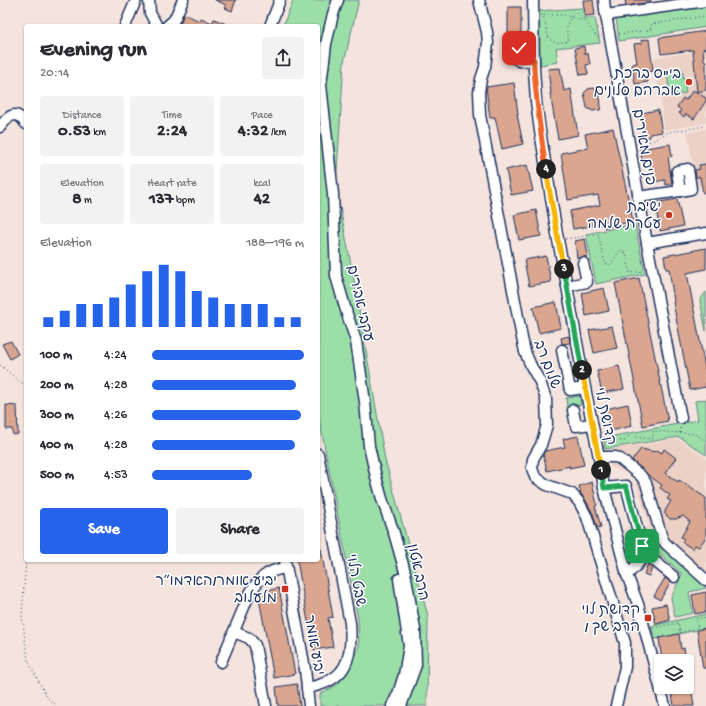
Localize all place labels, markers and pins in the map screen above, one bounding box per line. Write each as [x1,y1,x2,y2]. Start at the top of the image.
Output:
pin [502,31,536,65]
place label: בי"ס ברכת אברהם סלונים [594,66,681,101]
marker: בי"ס ברכת אברהם סלונים [684,77,694,87]
pin: 4 [536,159,556,179]
place label: ישיבת עטרת שלמה [587,199,661,234]
marker: ישיבת עטרת שלמה [664,210,674,220]
pin: 3 [554,259,574,279]
pin: 2 [572,360,592,380]
pin: 1 [591,460,611,480]
pin [625,529,659,563]
place label: יביע אומר/האדמו״ר מלעלוב [155,573,277,608]
marker: יביע אומר/האדמו״ר מלעלוב [280,584,290,594]
place label: קדושת לוי / הרב שך [582,601,640,637]
marker: קדושת לוי / הרב שך [643,613,653,623]

